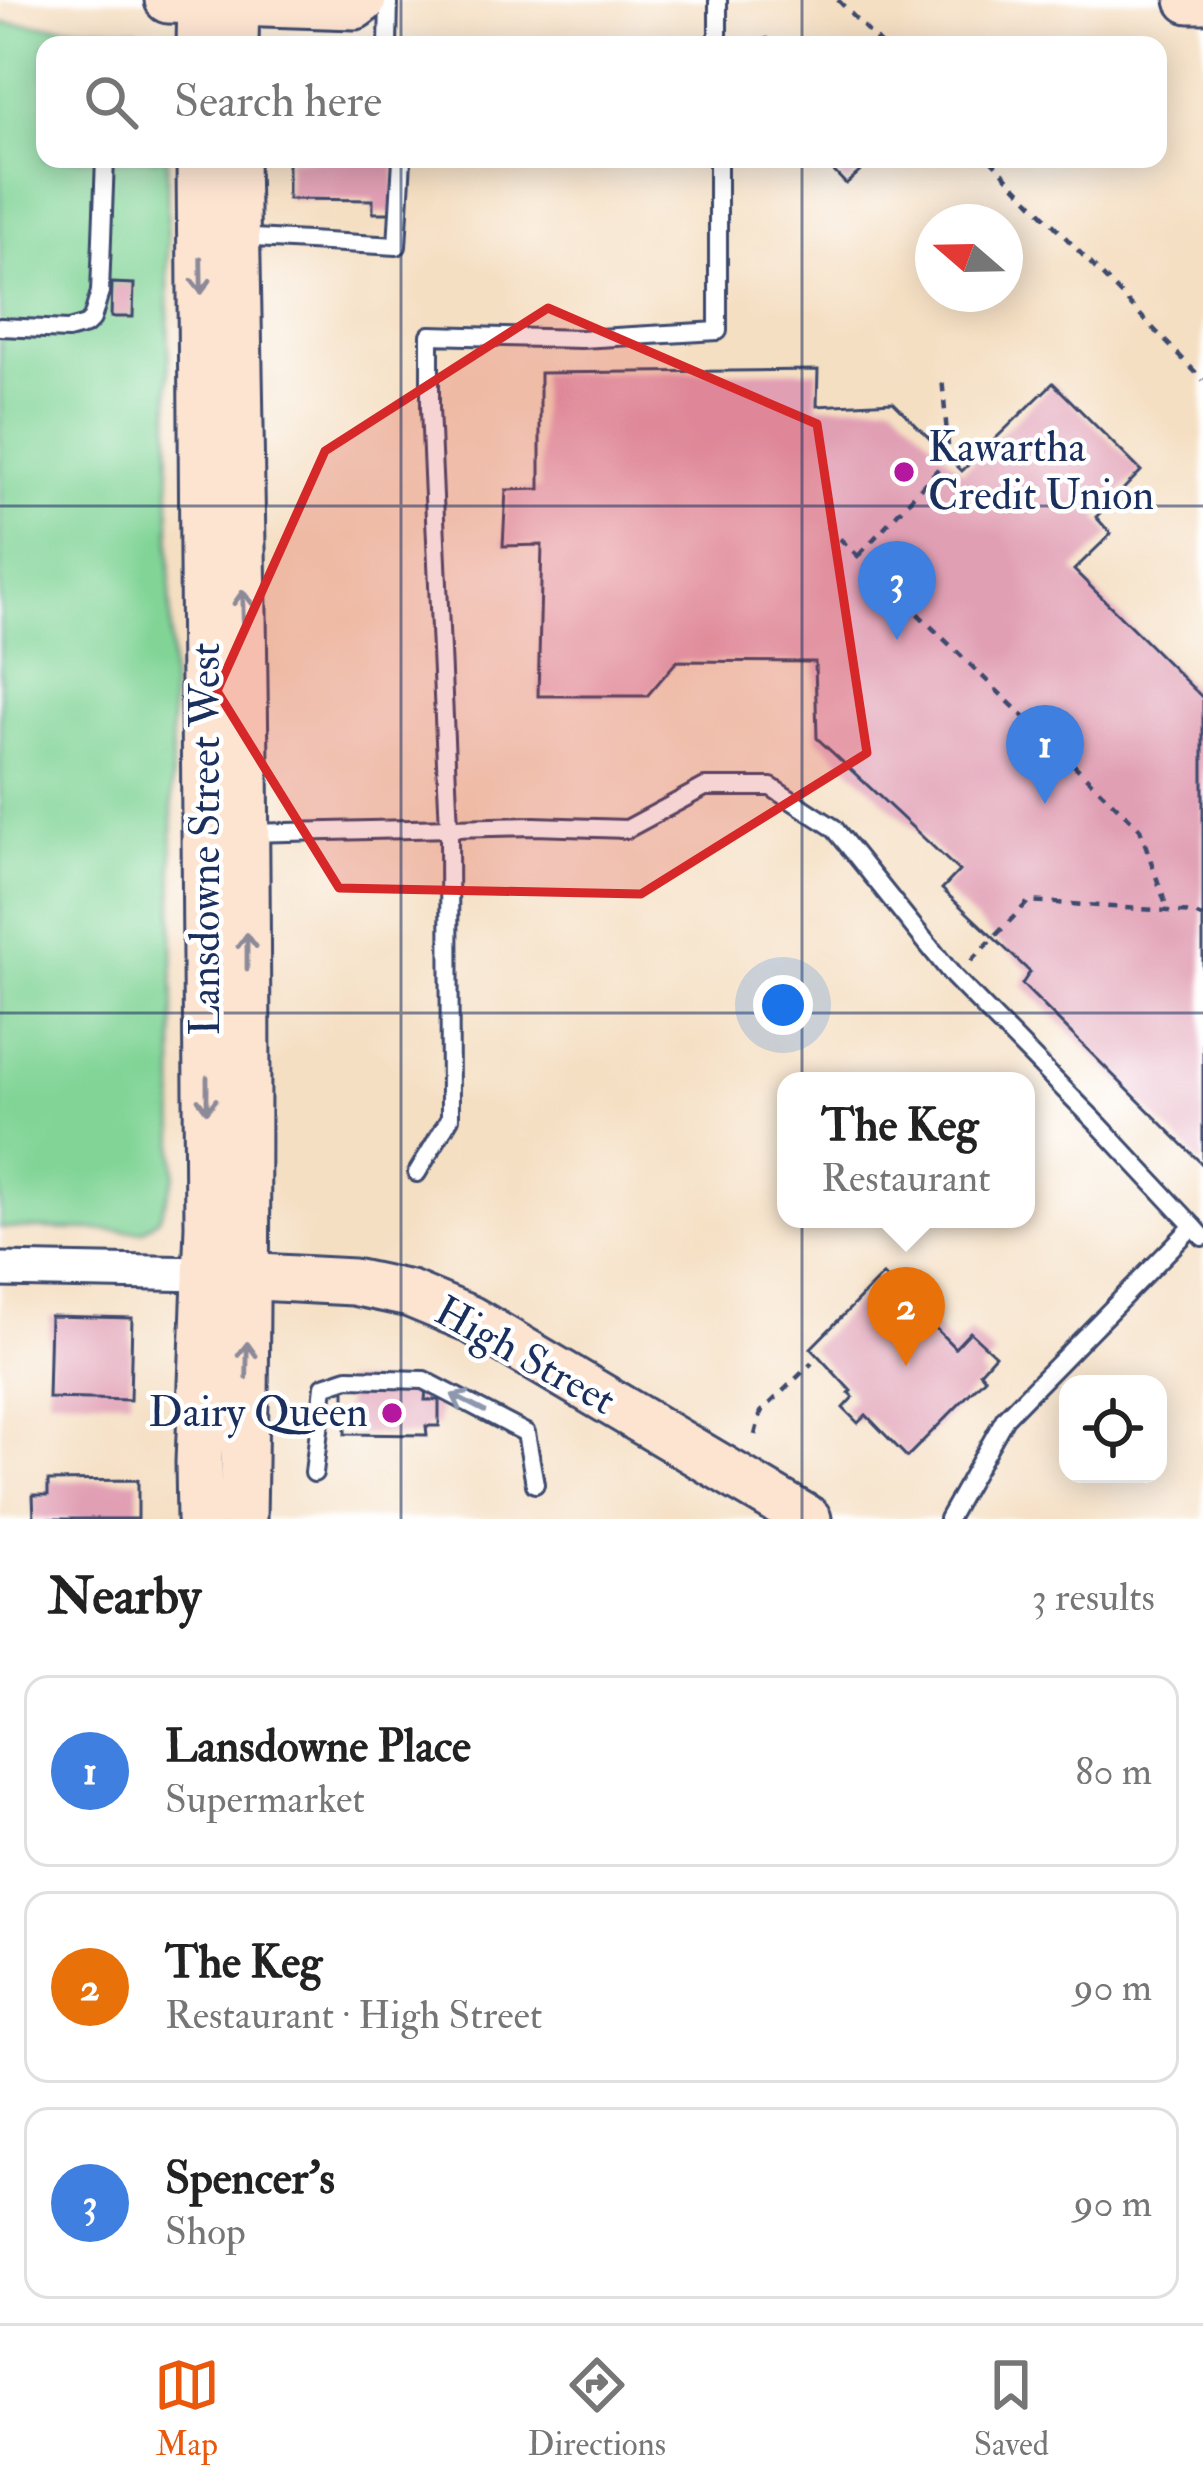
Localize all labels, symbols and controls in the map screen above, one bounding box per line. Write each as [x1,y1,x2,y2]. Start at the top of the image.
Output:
search box [36,36,1167,168]
icon: search [78,69,144,135]
text: Search here [174,74,382,130]
north arrow [915,204,1023,312]
one-way arrow [190,256,213,295]
place label: Kawartha Credit Union [928,422,1154,522]
marker: Kawartha Credit Union [891,459,917,485]
pin: 3 [858,541,936,640]
one-way arrow [232,589,255,628]
street label: Lansdowne Street West [180,643,232,1035]
pin: 1 [1006,705,1084,804]
one-way arrow [236,932,258,971]
your location [753,975,813,1035]
popup [777,1072,1035,1228]
one-way arrow [196,1075,218,1114]
text: The Keg [821,1098,978,1154]
text: Restaurant [821,1154,991,1203]
pin: 2 [867,1267,945,1366]
street label: High Street [426,1285,624,1427]
one-way arrow [235,1341,258,1380]
map controls [1059,1375,1167,1483]
button: locate [1059,1375,1167,1483]
place label: Dairy Queen [148,1387,368,1439]
one-way arrow [451,1391,487,1414]
marker: Dairy Queen [379,1400,405,1426]
text: Nearby [48,1565,201,1629]
text: 3 results [1032,1573,1155,1622]
text: Lansdowne Place [165,1719,471,1775]
text: 1 [83,1747,97,1796]
text: 80 m [1075,1747,1152,1796]
text: Supermarket [165,1775,365,1824]
text: The Keg [165,1935,322,1991]
text: 2 [80,1963,100,2012]
text: 90 m [1074,1963,1152,2012]
text: Restaurant · High Street [165,1991,543,2040]
text: Spencer's [165,2151,335,2207]
text: 3 [83,2179,97,2228]
text: 90 m [1074,2179,1152,2228]
text: Shop [165,2207,246,2256]
tab: Map [154,2352,220,2465]
tab: Directions [528,2352,666,2465]
tab: Saved [974,2352,1049,2465]

